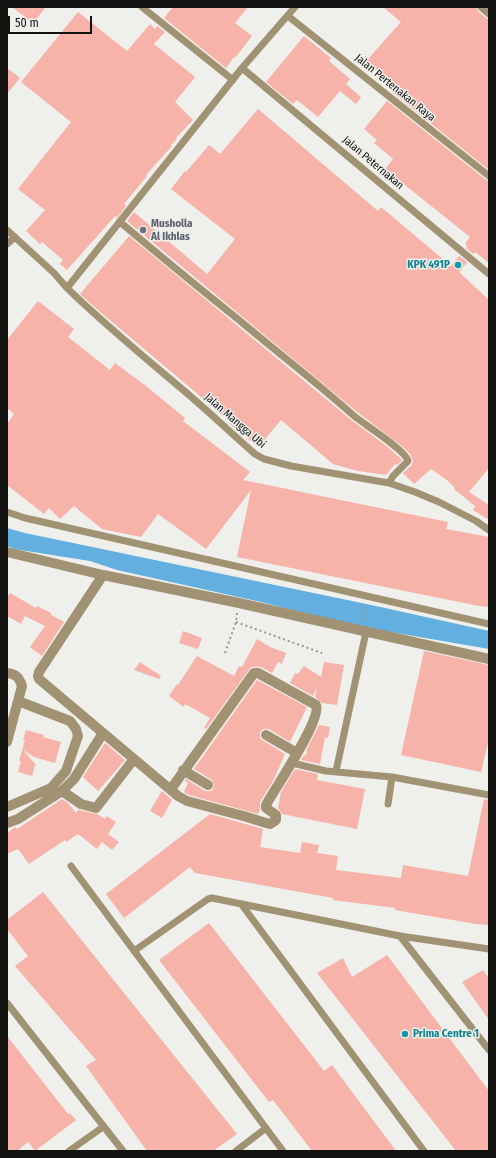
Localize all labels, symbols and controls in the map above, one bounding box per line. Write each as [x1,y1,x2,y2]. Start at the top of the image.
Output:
scale bar [10,8,94,34]
text: 50 m [15,16,39,30]
street label: Jalan Pertenakan Raya [352,52,438,124]
street label: Jalan Peternakan [340,134,406,192]
place label: Musholla Al Ikhlas [151,217,193,243]
marker: Musholla Al Ikhlas [138,225,148,235]
place label: KPK 491P [407,258,450,272]
marker: KPK 491P [453,260,463,270]
street label: Jalan Mangga Ubi [202,391,268,451]
place label: Prima Centre 1 [413,1027,479,1041]
marker: Prima Centre 1 [400,1029,410,1039]

